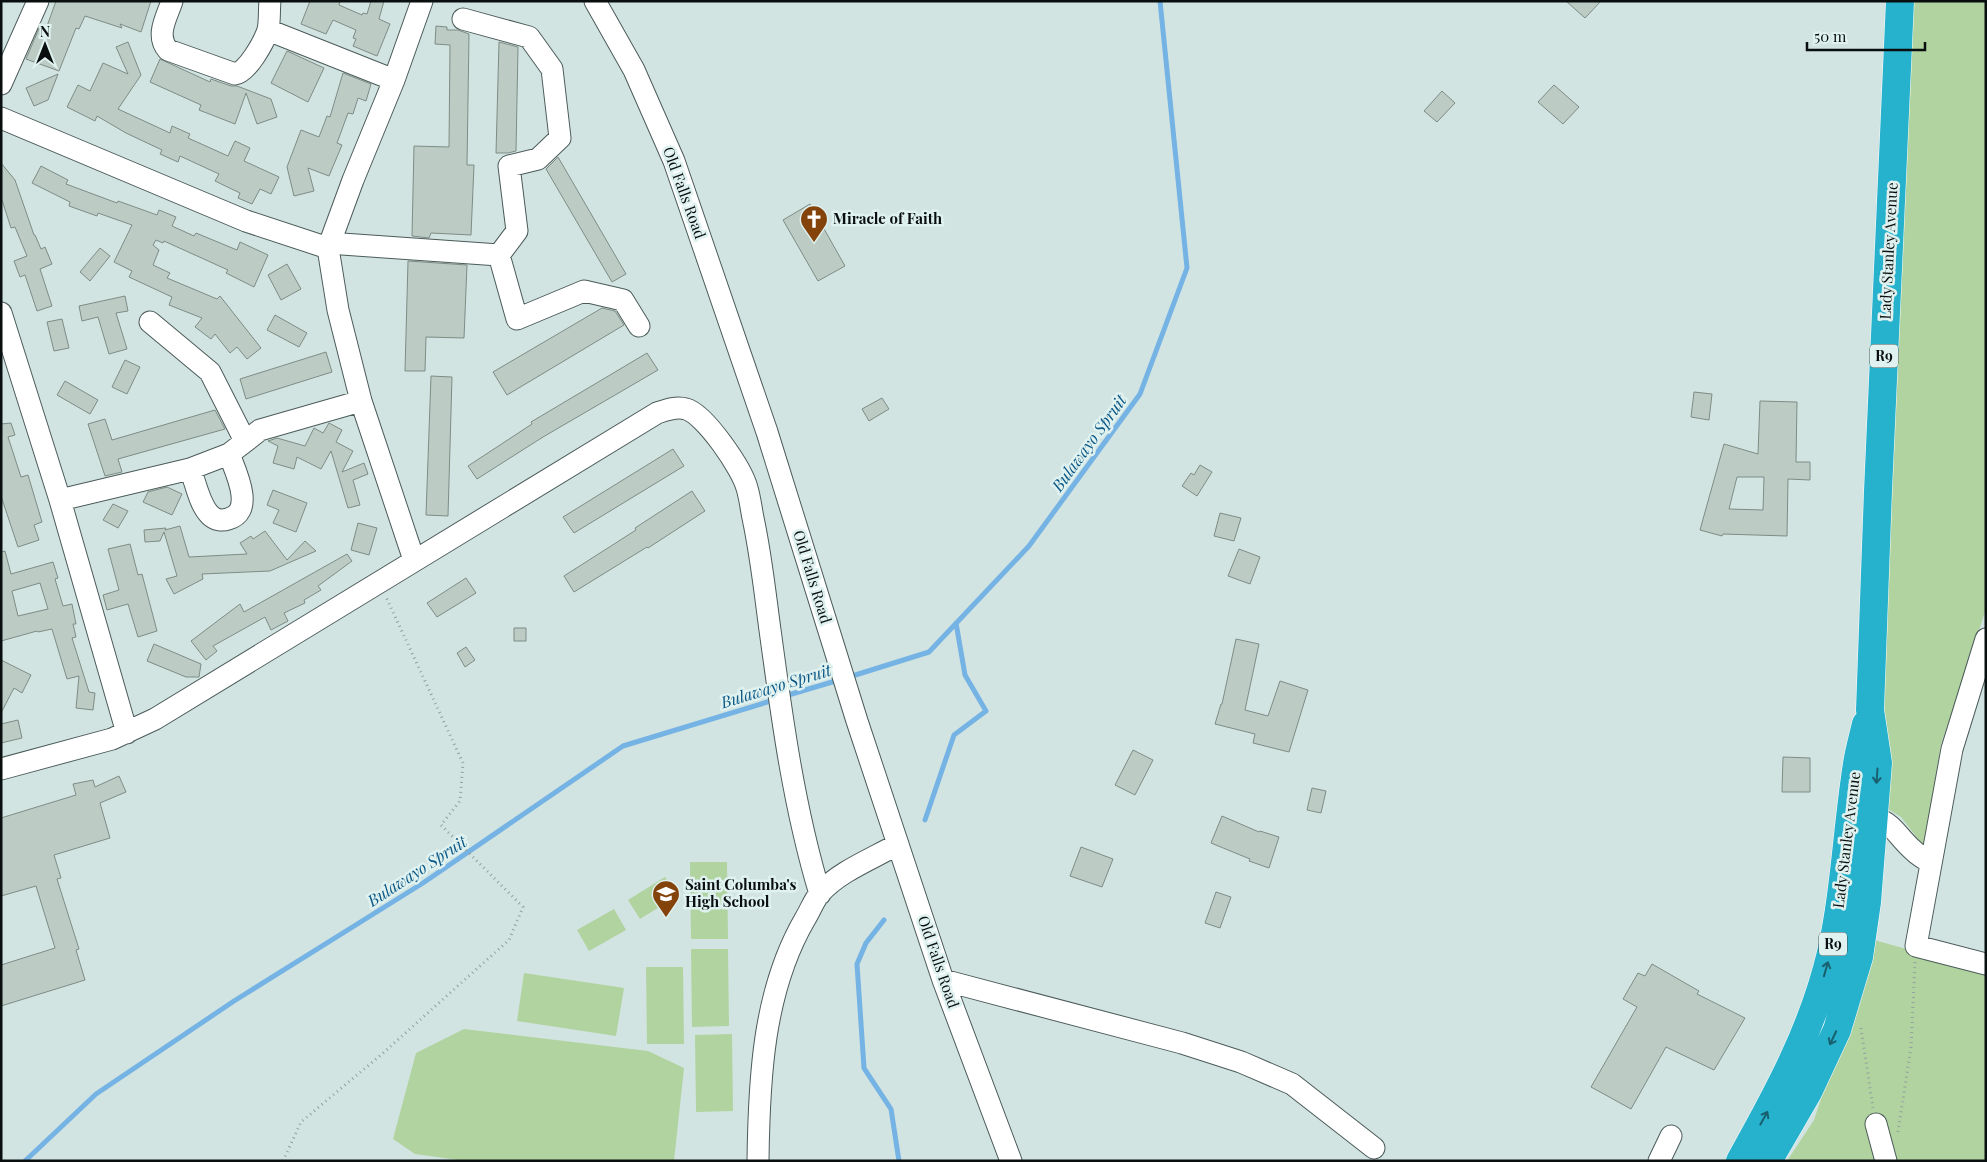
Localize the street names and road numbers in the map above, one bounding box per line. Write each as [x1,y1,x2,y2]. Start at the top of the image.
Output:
street label: Old Falls Road [659,144,711,242]
street label: Lady Stanley Avenue [1874,182,1902,320]
road number: R9 [1870,344,1898,368]
street label: Old Falls Road [789,528,837,626]
street label: Lady Stanley Avenue [1828,771,1864,909]
street label: Old Falls Road [914,913,964,1011]
road number: R9 [1819,932,1847,956]

